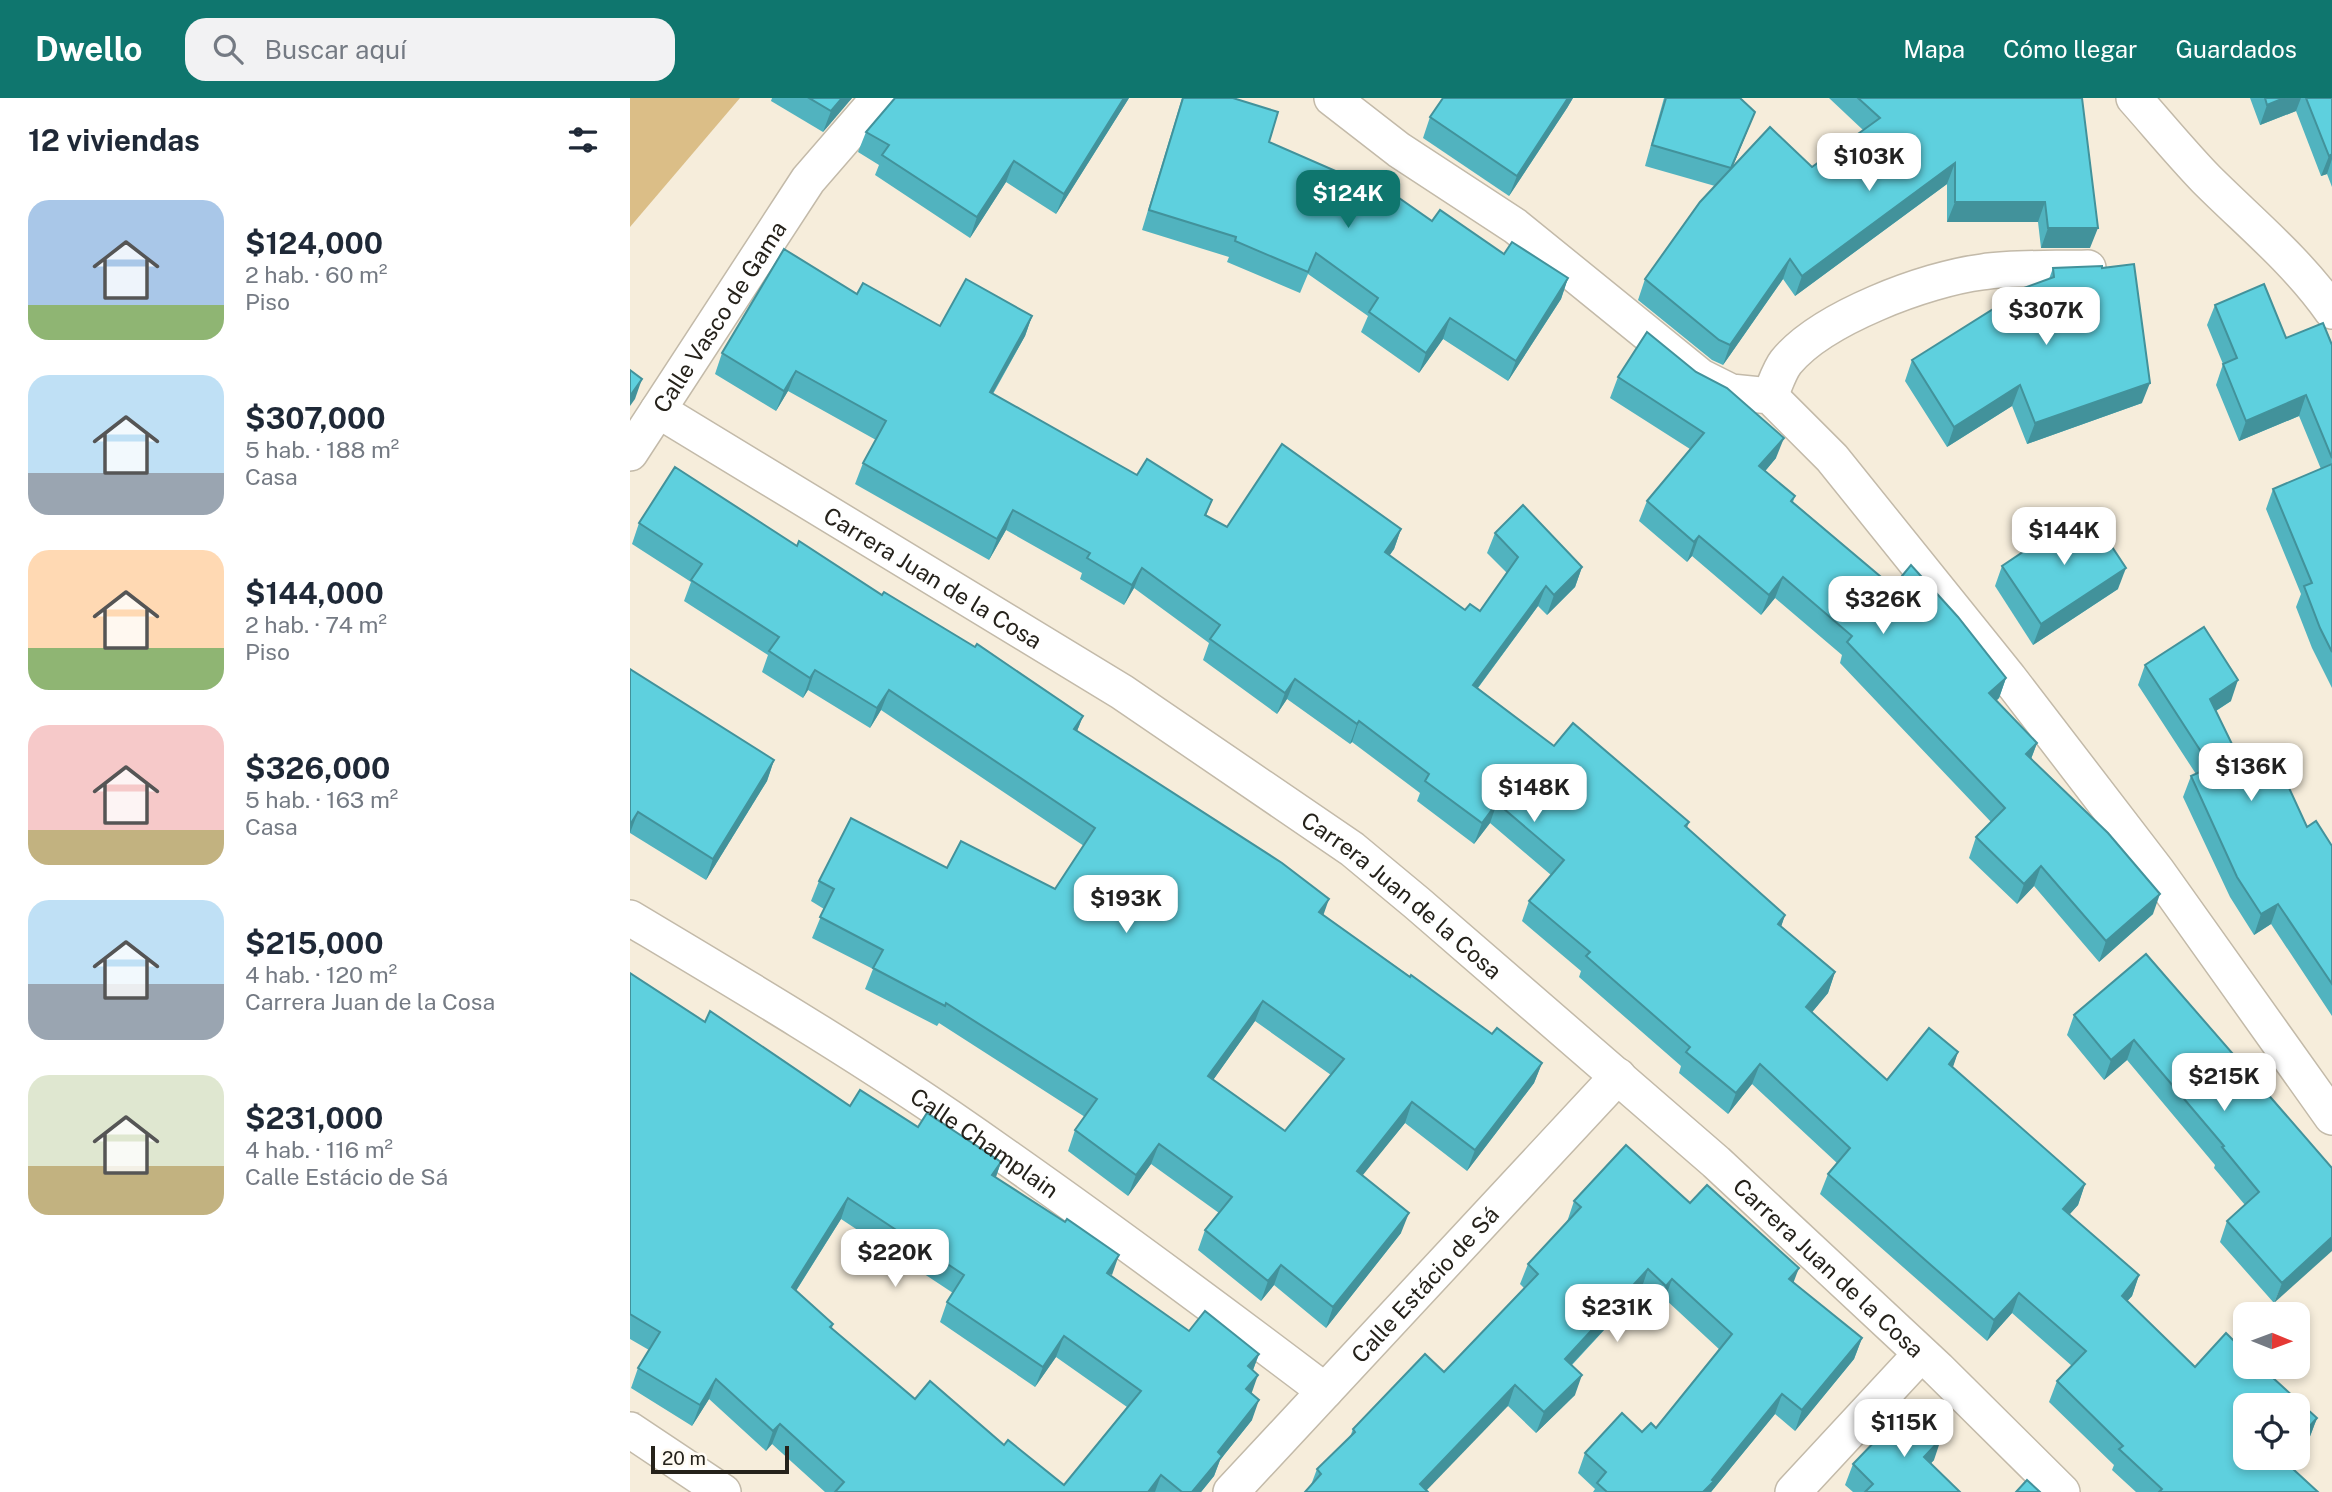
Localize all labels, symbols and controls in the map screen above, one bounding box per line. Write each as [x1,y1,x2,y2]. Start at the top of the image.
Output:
search box [185,18,675,81]
text: Dwello [35,30,143,68]
icon: search [209,30,247,68]
text: Buscar aquí [265,34,406,65]
text: Mapa [1903,35,1965,63]
text: Cómo llegar [2003,35,2137,63]
text: Guardados [2175,35,2297,63]
icon: filters [564,121,602,159]
text: 12 viviendas [28,122,200,158]
pin: $103K [1820,134,1918,193]
text: $103K [1833,142,1905,169]
pin: $124K [1299,170,1397,230]
text: $124K [1312,179,1384,206]
street label: Calle Vasco de Gama [647,216,791,417]
text: $124,000 [245,225,383,261]
icon: home [84,228,168,312]
text: 2 hab. · 60 m² [245,261,387,288]
text: Piso [245,288,290,315]
pin: $307K [1997,288,2095,347]
text: $307K [2008,296,2084,323]
text: $307,000 [245,400,386,436]
icon: home [84,403,168,487]
text: 5 hab. · 188 m² [245,436,399,463]
text: Casa [245,463,298,490]
street label: Carrera Juan de la Cosa [819,501,1047,654]
pin: $144K [2015,508,2113,567]
text: $144K [2028,516,2100,543]
text: $144,000 [245,575,384,611]
pin: $326K [1834,576,1932,636]
icon: home [84,578,168,662]
text: $326K [1844,585,1922,612]
text: 2 hab. · 74 m² [245,611,387,638]
text: Piso [245,638,290,665]
pin: $136K [2202,744,2300,803]
text: $326,000 [245,750,390,786]
text: $136K [2215,752,2287,779]
icon: home [84,753,168,837]
pin: $148K [1485,764,1583,824]
text: $148K [1498,773,1570,800]
text: 5 hab. · 163 m² [245,786,398,813]
street label: Carrera Juan de la Cosa [1297,805,1508,984]
text: Casa [245,813,298,840]
pin: $193K [1077,876,1175,935]
text: $193K [1090,884,1162,911]
text: $215,000 [245,925,384,961]
icon: home [84,928,168,1012]
text: 4 hab. · 120 m² [245,961,397,988]
text: Carrera Juan de la Cosa [245,988,495,1015]
pin: $215K [2175,1054,2273,1113]
text: $215K [2188,1062,2260,1089]
street label: Calle Champlain [906,1082,1064,1203]
text: $231,000 [245,1100,383,1136]
icon: home [84,1103,168,1187]
text: 4 hab. · 116 m² [245,1136,393,1163]
text: Calle Estácio de Sá [245,1163,448,1190]
street label: Carrera Juan de la Cosa [1728,1172,1930,1363]
street label: Calle Estácio de Sá [1345,1200,1504,1368]
pin: $220K [846,1230,944,1289]
text: $220K [857,1238,933,1265]
pin: $231K [1568,1284,1666,1344]
text: $231K [1581,1293,1653,1320]
north arrow [2233,1302,2310,1379]
map controls [2233,1302,2310,1470]
button: locate [2233,1393,2310,1470]
pin: $115K [1855,1400,1953,1459]
text: $115K [1870,1408,1938,1435]
scale bar [651,1443,789,1475]
text: 20 m [662,1447,706,1469]

